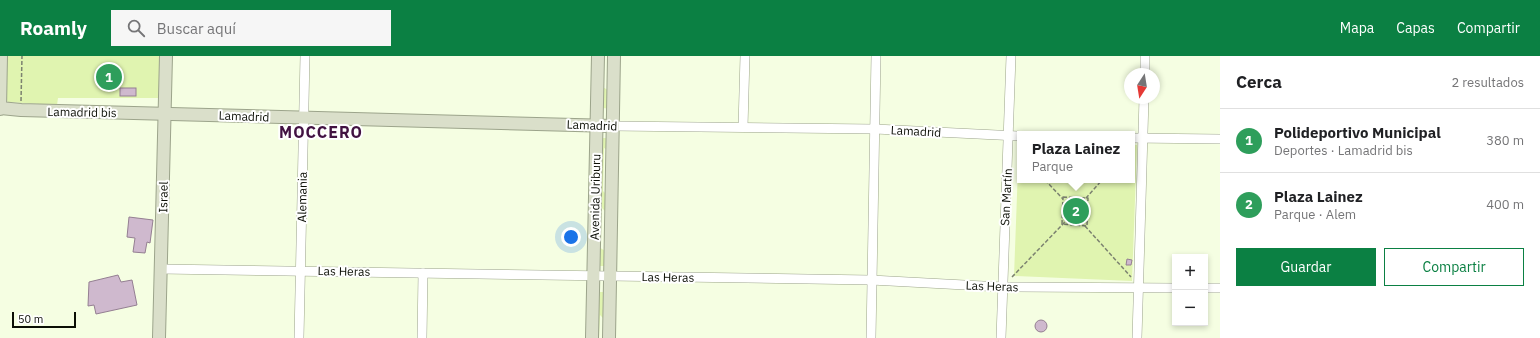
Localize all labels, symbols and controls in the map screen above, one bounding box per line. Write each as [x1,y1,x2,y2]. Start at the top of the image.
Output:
search box [111,10,391,46]
text: Roamly [20,16,87,40]
icon: search [125,17,147,39]
text: Buscar aquí [157,19,236,38]
text: Mapa [1340,19,1374,37]
text: Capas [1396,19,1435,37]
text: Compartir [1457,19,1520,37]
pin: 1 [96,62,122,92]
north arrow [1124,68,1160,104]
text: Cerca [1236,71,1282,93]
text: 2 resultados [1451,74,1524,91]
street label: Lamadrid bis [47,104,117,120]
street label: Lamadrid [218,108,270,124]
street label: Lamadrid [566,117,618,133]
district label: MOCCERO [279,122,363,142]
street label: Lamadrid [890,122,942,140]
text: Polideportivo Municipal [1274,123,1441,142]
popup [1017,131,1135,183]
text: 1 [1245,132,1253,149]
text: 380 m [1486,132,1524,149]
text: Plaza Lainez [1032,139,1120,158]
text: Deportes · Lamadrid bis [1274,142,1413,159]
street label: Avenida Uriburu [587,154,603,240]
text: Parque [1032,158,1073,175]
street label: San Martín [997,168,1015,226]
street label: Alemania [294,171,310,222]
street label: Israel [155,181,171,213]
text: Plaza Lainez [1274,187,1363,206]
pin: 2 [1063,196,1089,226]
text: 2 [1245,196,1253,213]
text: 400 m [1486,196,1524,213]
text: Parque · Alem [1274,206,1356,223]
your location [561,227,581,247]
button: Guardar [1236,248,1376,286]
button: Compartir [1384,248,1524,286]
map controls [1172,254,1208,326]
button: + [1172,254,1208,290]
street label: Las Heras [317,263,371,279]
street label: Las Heras [641,269,695,285]
street label: Las Heras [965,278,1019,294]
button: − [1172,290,1208,326]
scale bar [12,310,76,329]
text: 50 m [18,312,43,326]

